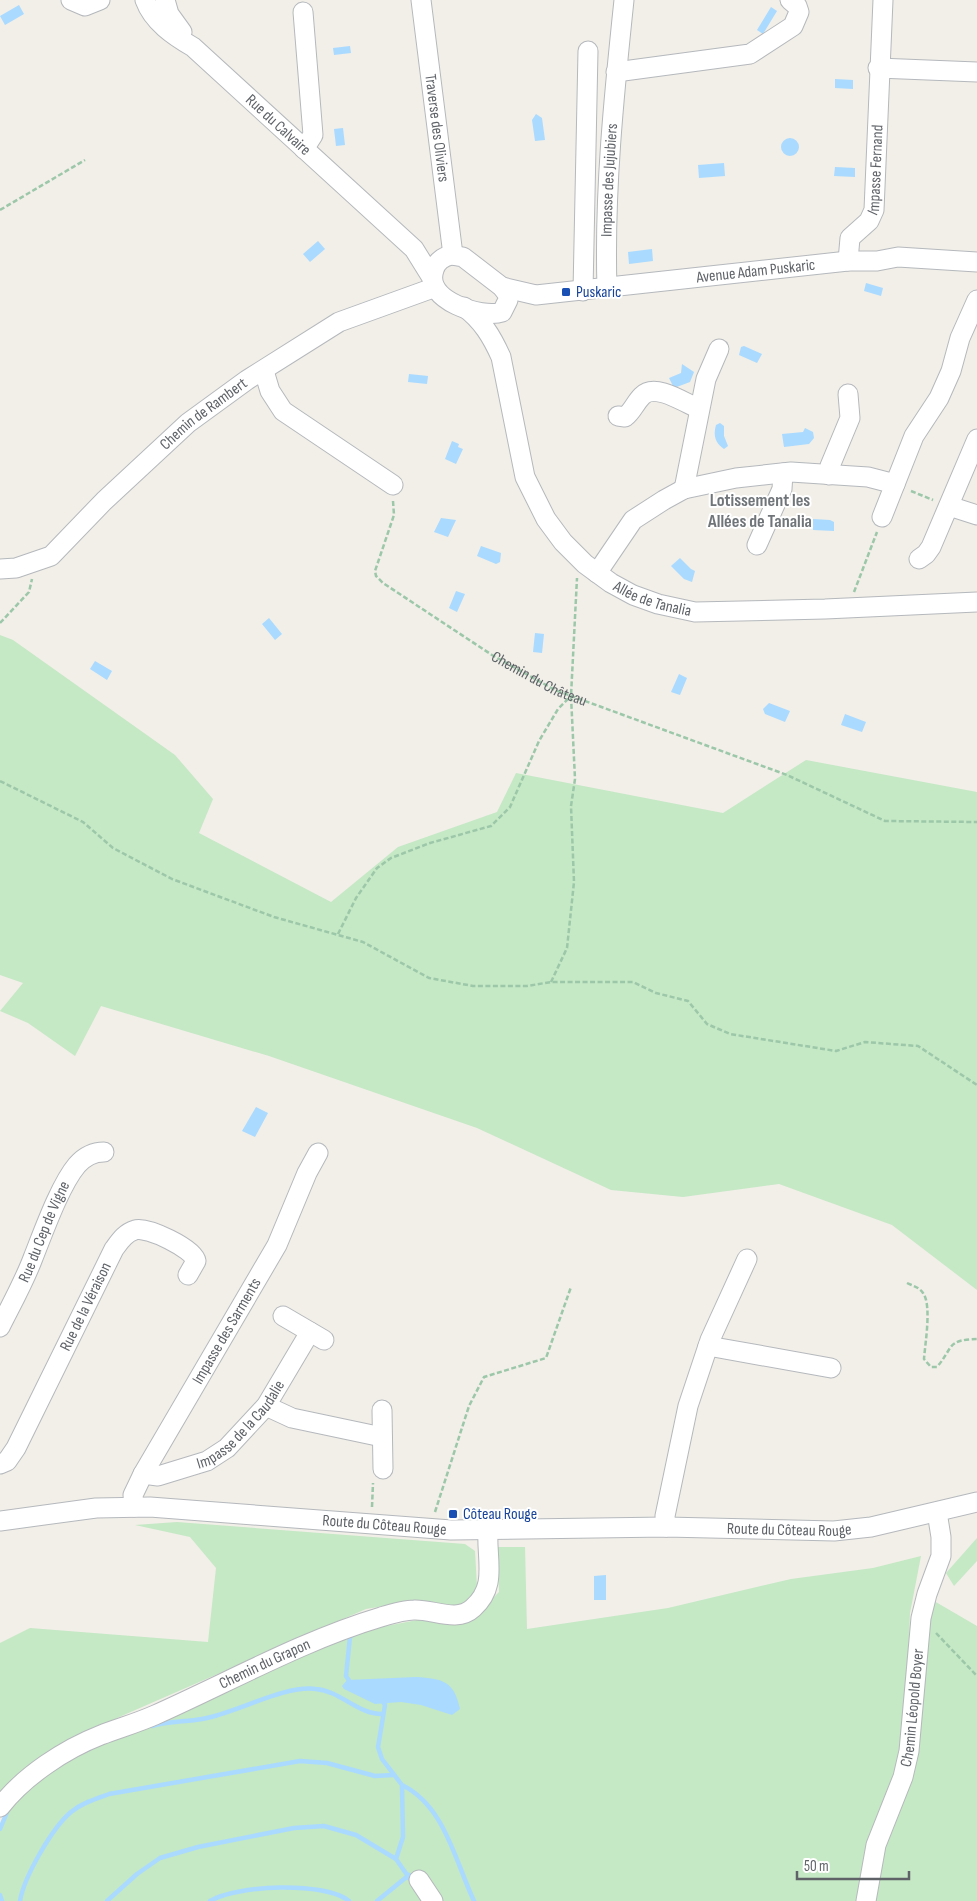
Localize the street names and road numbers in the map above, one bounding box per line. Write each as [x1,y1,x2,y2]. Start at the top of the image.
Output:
street label: Traverse des Oliviers [421,73,453,183]
street label: Rue du Calvaire [242,90,315,159]
street label: Impasse des Jujubiers [597,122,622,237]
street label: Impasse Fernand [863,124,887,218]
street label: Avenue Adam Puskaric [694,255,816,287]
street label: Chemin de Rambert [156,374,251,454]
street label: Allée de Tanalia [609,576,693,620]
street label: Chemin du Château [488,647,590,710]
street label: Rue du Cep de Vigne [14,1178,74,1285]
street label: Rue de la Véraison [56,1259,115,1354]
street label: Impasse des Sarments [188,1274,265,1388]
street label: Impasse de la Caudalie [194,1377,289,1473]
street label: Route du Côteau Rouge [322,1511,447,1539]
street label: Route du Côteau Rouge [727,1519,852,1541]
street label: Chemin du Grapon [216,1635,313,1693]
street label: Chemin Léopold Boyer [896,1647,928,1769]

